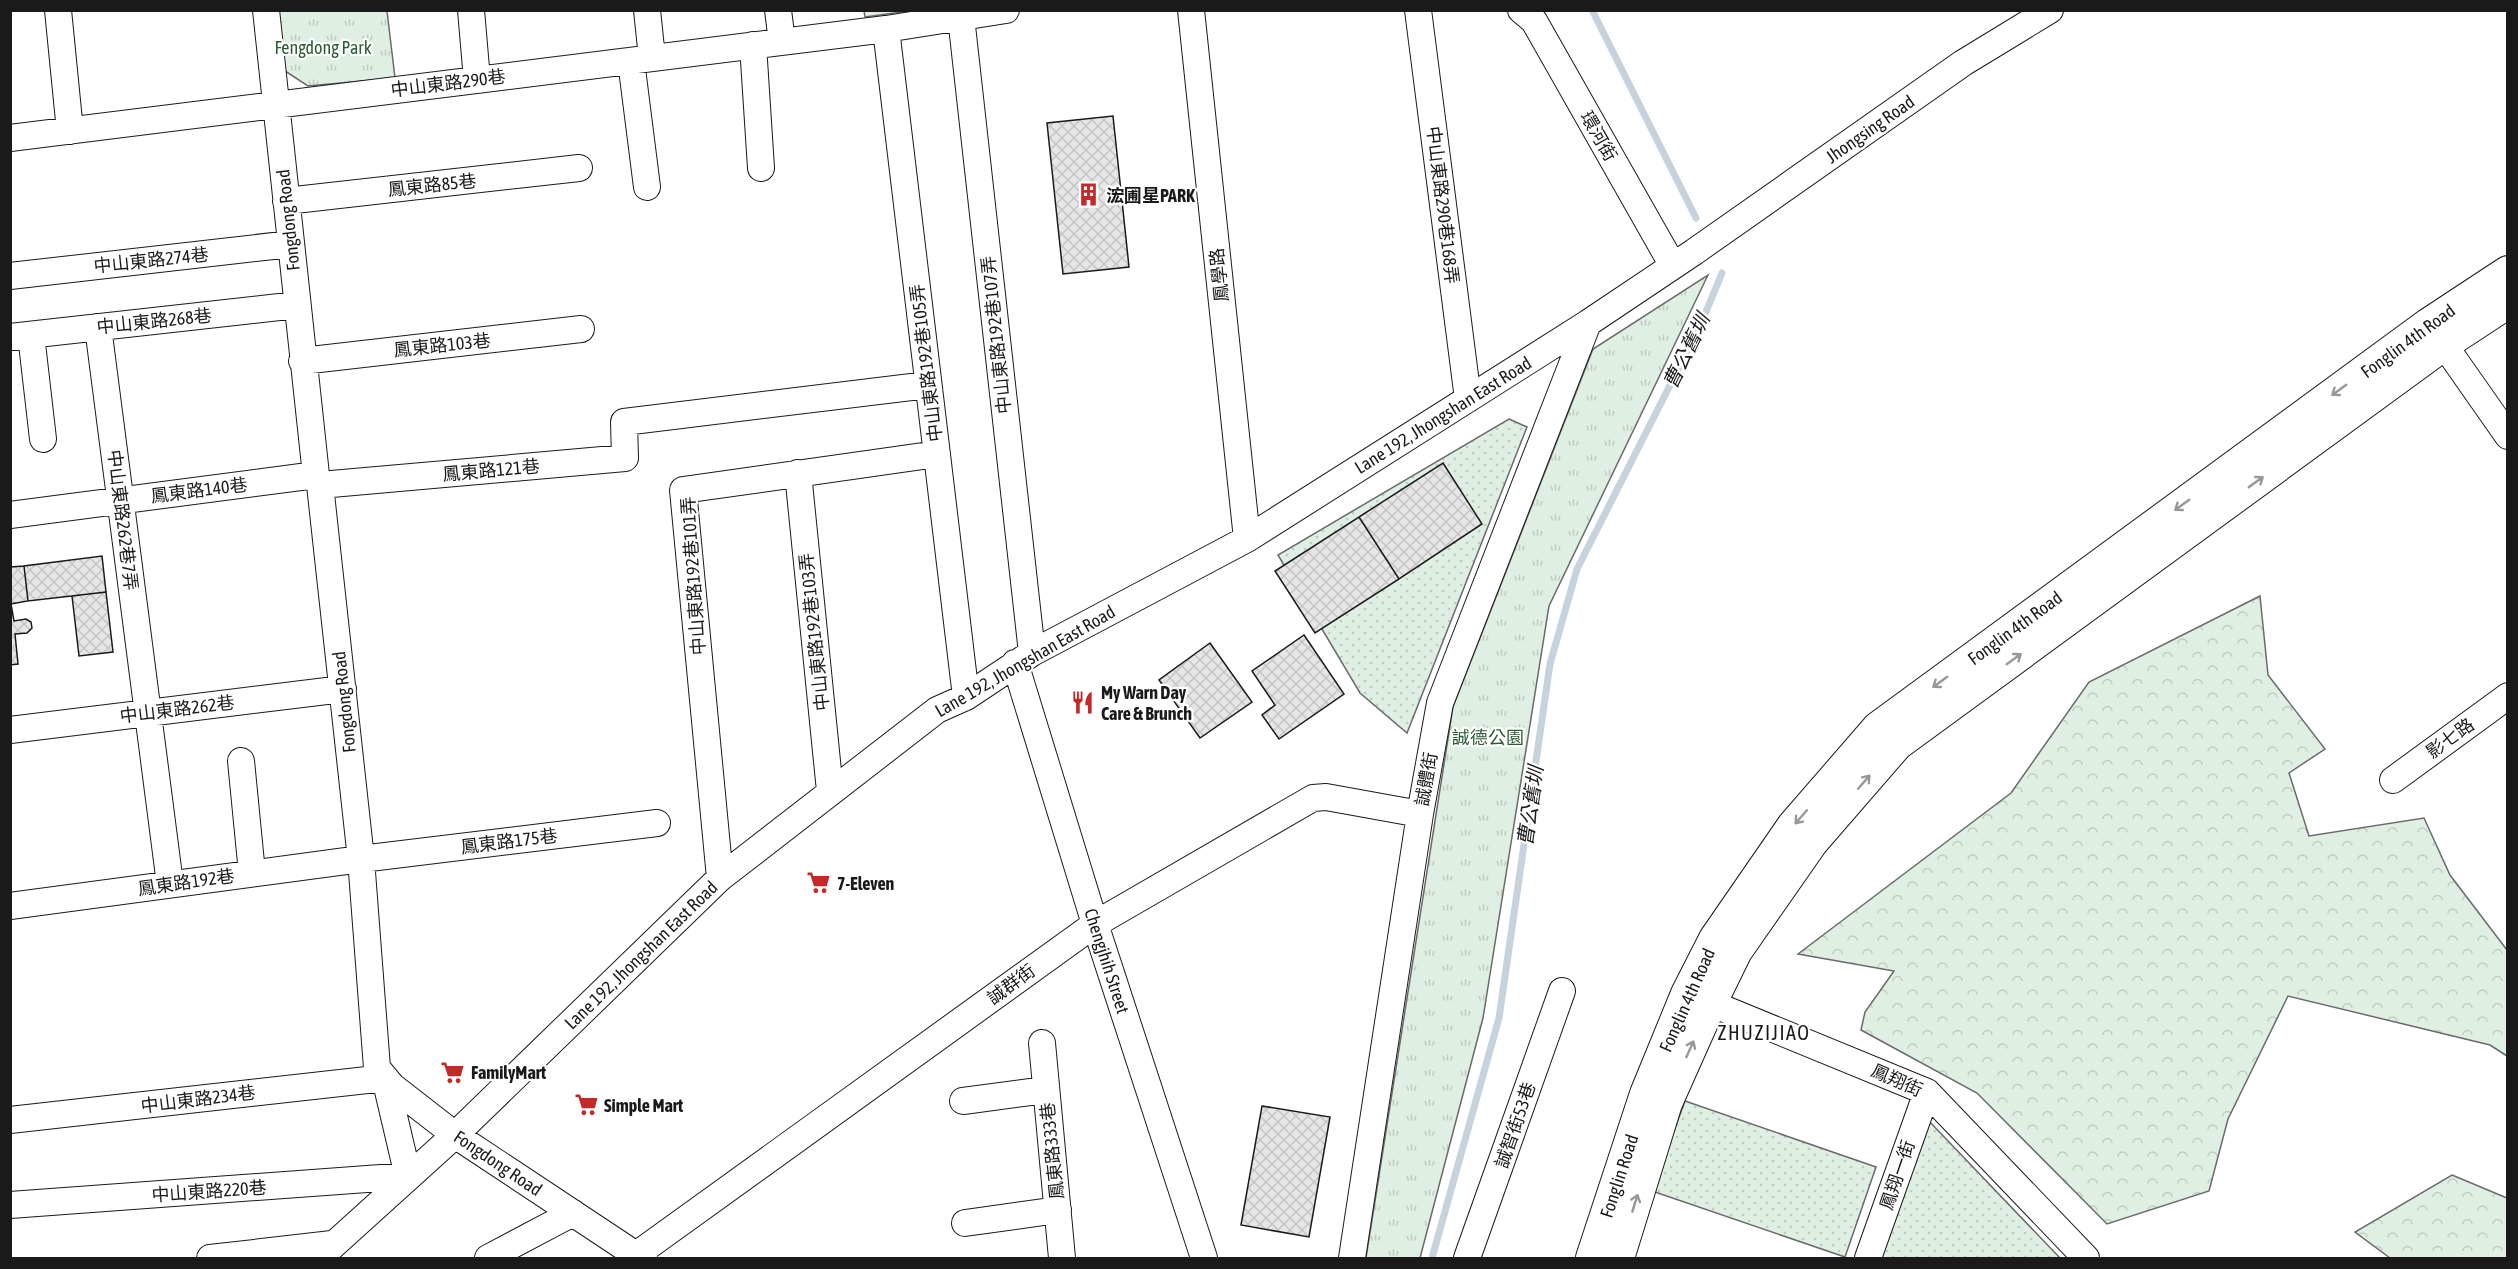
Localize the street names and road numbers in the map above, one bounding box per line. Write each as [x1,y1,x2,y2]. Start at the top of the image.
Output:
street label: 中山東路290巷 [389,66,507,100]
street label: Jhongsing Road [1822,91,1918,167]
street label: 環河街 [1576,107,1622,165]
street label: 中山東路290巷168弄 [1423,125,1463,285]
street label: Fongdong Road [272,168,304,272]
street label: 鳳東路85巷 [387,170,477,200]
street label: 中山東路274巷 [93,244,209,276]
street label: 鳳學路 [1206,247,1232,303]
street label: 中山東路192巷107弄 [977,255,1015,415]
street label: 中山東路192巷105弄 [906,283,946,443]
street label: Fonglin 4th Road [2357,300,2459,382]
street label: 中山東路268巷 [96,305,212,337]
street label: 鳳東路103巷 [392,329,492,361]
street label: Lane 192, Jhongshan East Road [1351,352,1535,478]
street label: 中山東路262巷7弄 [104,448,142,592]
street label: 鳳東路121巷 [442,455,540,485]
street label: 鳳東路140巷 [149,474,249,506]
street label: 中山東路192巷101弄 [677,496,709,656]
street label: 中山東路192巷103弄 [795,552,833,712]
street label: Fonglin 4th Road [1964,587,2066,669]
street label: Lane 192, Jhongshan East Road [931,601,1119,721]
street label: Fongdong Road [328,650,360,754]
street label: 中山東路262巷 [118,692,236,726]
street label: 影七路 [2422,714,2478,762]
street label: 誠體街 [1411,751,1441,807]
street label: 鳳東路175巷 [459,825,559,857]
street label: 鳳東路192巷 [136,865,236,899]
street label: Lane 192, Jhongshan East Road [560,877,722,1033]
street label: Chengjhih Street [1080,906,1134,1016]
street label: Fonglin 4th Road [1655,945,1719,1055]
street label: 誠群街 [983,960,1039,1008]
street label: 鳳翔街 [1868,1059,1926,1101]
street label: 誠智街53巷 [1491,1080,1539,1170]
street label: 中山東路234巷 [139,1082,257,1116]
street label: 鳳東路333巷 [1036,1101,1068,1201]
street label: Fongdong Road [450,1126,546,1200]
street label: Fonglin Road [1596,1132,1642,1220]
street label: 鳳翔一街 [1875,1138,1919,1212]
street label: 中山東路220巷 [151,1177,267,1205]

